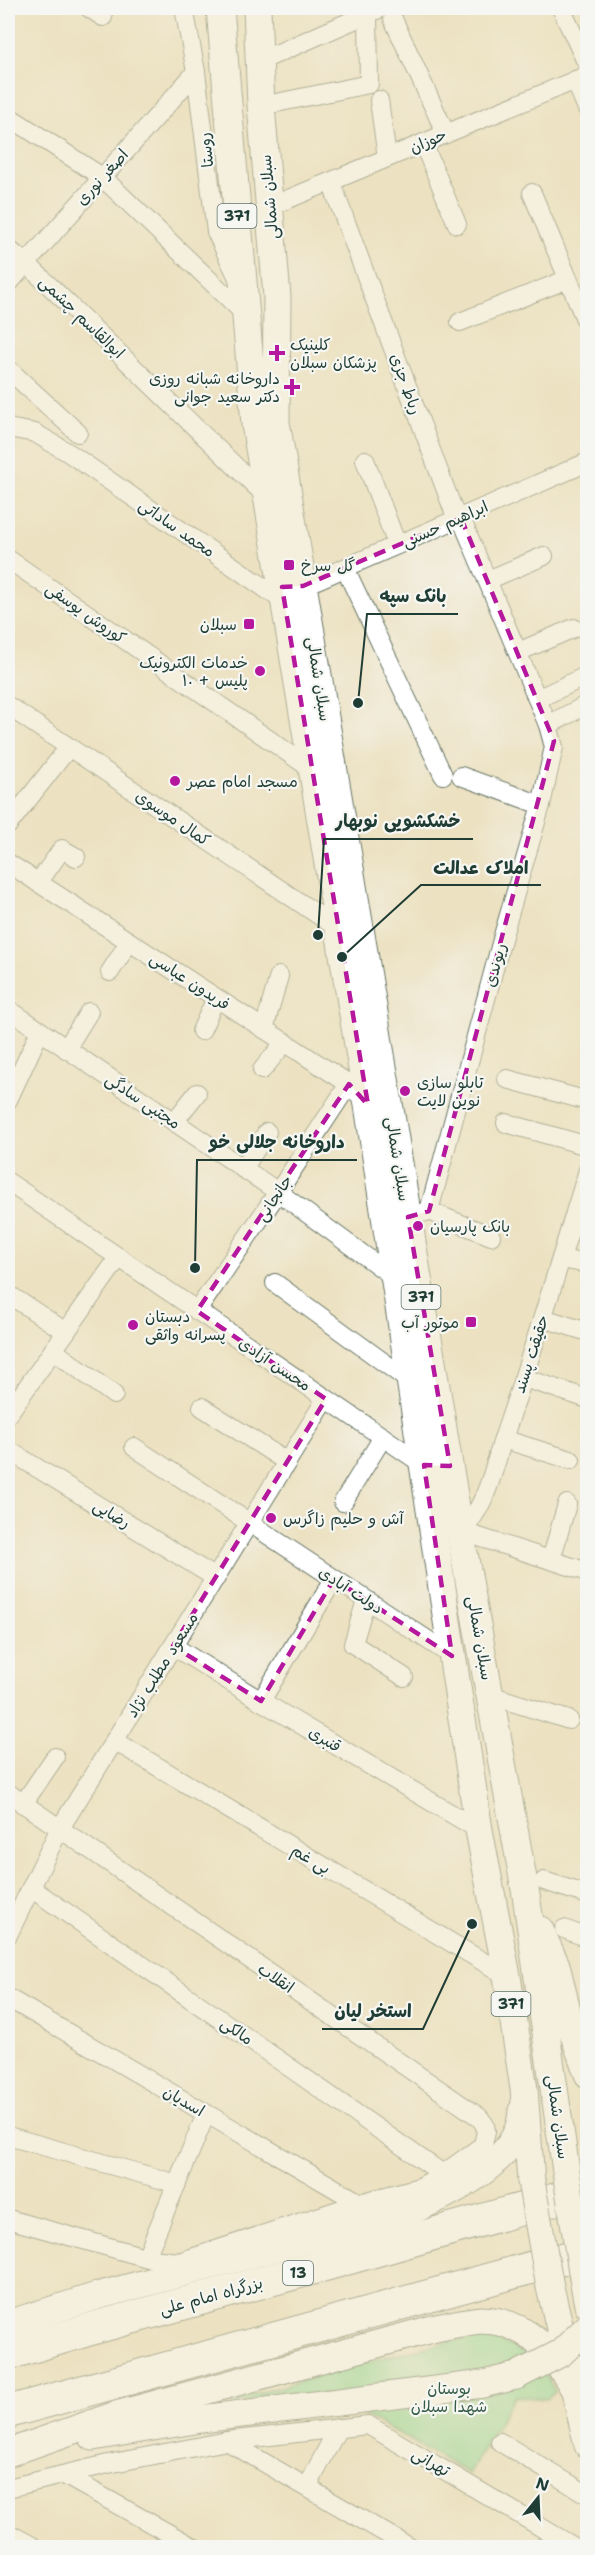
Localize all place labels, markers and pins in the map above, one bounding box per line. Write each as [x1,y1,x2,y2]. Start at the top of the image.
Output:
place label: کلینیک پزشکان سبلان [290,334,377,373]
marker: کلینیک پزشکان سبلان [268,344,286,362]
place label: داروخانه شبانه روزی دکتر سعید جوانی [149,368,280,407]
marker: داروخانه شبانه روزی دکتر سعید جوانی [285,380,299,394]
place label: گل سرخ [301,555,355,576]
marker: گل سرخ [282,558,296,572]
callout: بانک سپه [367,578,458,614]
place label: سبلان [200,614,237,635]
marker: سبلان [242,617,256,631]
place label: خدمات الکترونیک پلیس + ۱۰ [139,652,248,691]
marker: خدمات الکترونیک پلیس + ۱۰ [253,664,267,678]
place label: مسجد امام عصر [185,771,298,794]
marker: مسجد امام عصر [168,774,182,788]
callout: خشکشویی نوبهار [324,803,473,839]
callout: املاک عدالت [421,849,541,885]
place label: تابلو سازی نوین لایت [417,1072,484,1111]
marker: تابلو سازی نوین لایت [398,1084,412,1098]
callout: داروخانه جلالی خو [197,1124,357,1160]
place label: بانک پارسیان [430,1216,510,1237]
marker: بانک پارسیان [411,1219,425,1233]
place label: دبستان پسرانه واثقی [145,1306,226,1345]
place label: موتور آب [401,1312,459,1333]
marker: موتور آب [464,1315,478,1329]
marker: دبستان پسرانه واثقی [126,1318,140,1332]
place label: آش و حلیم زاگرس [283,1508,405,1531]
marker: آش و حلیم زاگرس [264,1511,278,1525]
callout: استخر لیان [322,1993,423,2029]

